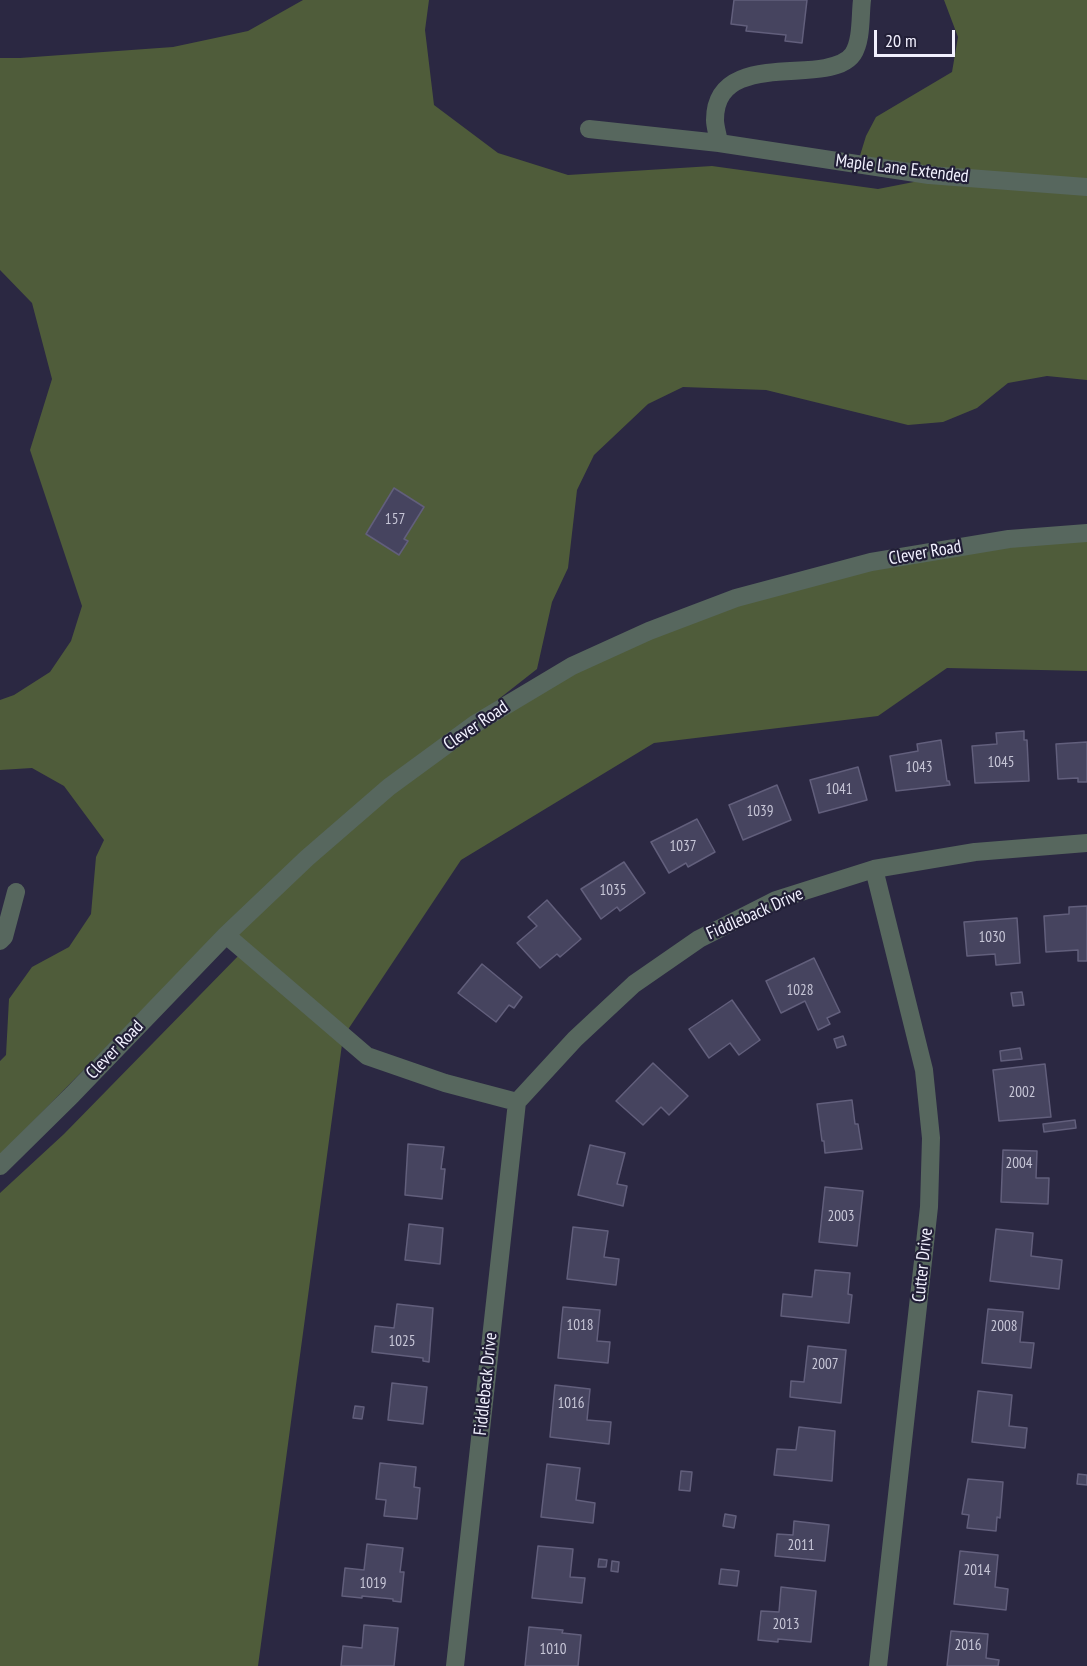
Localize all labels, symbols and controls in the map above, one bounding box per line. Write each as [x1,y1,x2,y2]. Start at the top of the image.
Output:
scale bar [877,18,958,56]
text: 20 m [885,29,917,52]
street label: Maple Lane Extended [834,150,970,188]
house number: 157 [385,511,405,529]
street label: Clever Road [887,536,963,570]
street label: Clever Road [440,697,512,755]
house number: 1045 [988,754,1014,772]
house number: 1043 [906,759,932,777]
house number: 1041 [826,781,852,799]
house number: 1039 [747,803,773,821]
house number: 1037 [670,838,696,856]
house number: 1035 [600,882,626,900]
street label: Fiddleback Drive [703,883,807,945]
house number: 1030 [979,929,1005,947]
house number: 1028 [787,982,813,1000]
street label: Clever Road [82,1016,148,1084]
house number: 2002 [1009,1084,1035,1102]
house number: 2004 [1006,1155,1032,1173]
house number: 2003 [828,1208,854,1226]
street label: Cutter Drive [908,1227,938,1303]
house number: 1018 [567,1317,593,1335]
house number: 2008 [991,1318,1017,1336]
street label: Fiddleback Drive [470,1331,502,1437]
house number: 1025 [389,1333,415,1351]
house number: 2007 [812,1356,838,1374]
house number: 1016 [558,1395,584,1413]
house number: 2011 [788,1537,814,1555]
house number: 2014 [964,1562,990,1580]
house number: 1019 [360,1575,386,1593]
house number: 2013 [773,1616,799,1634]
house number: 2016 [955,1637,981,1655]
house number: 1010 [540,1641,566,1659]

